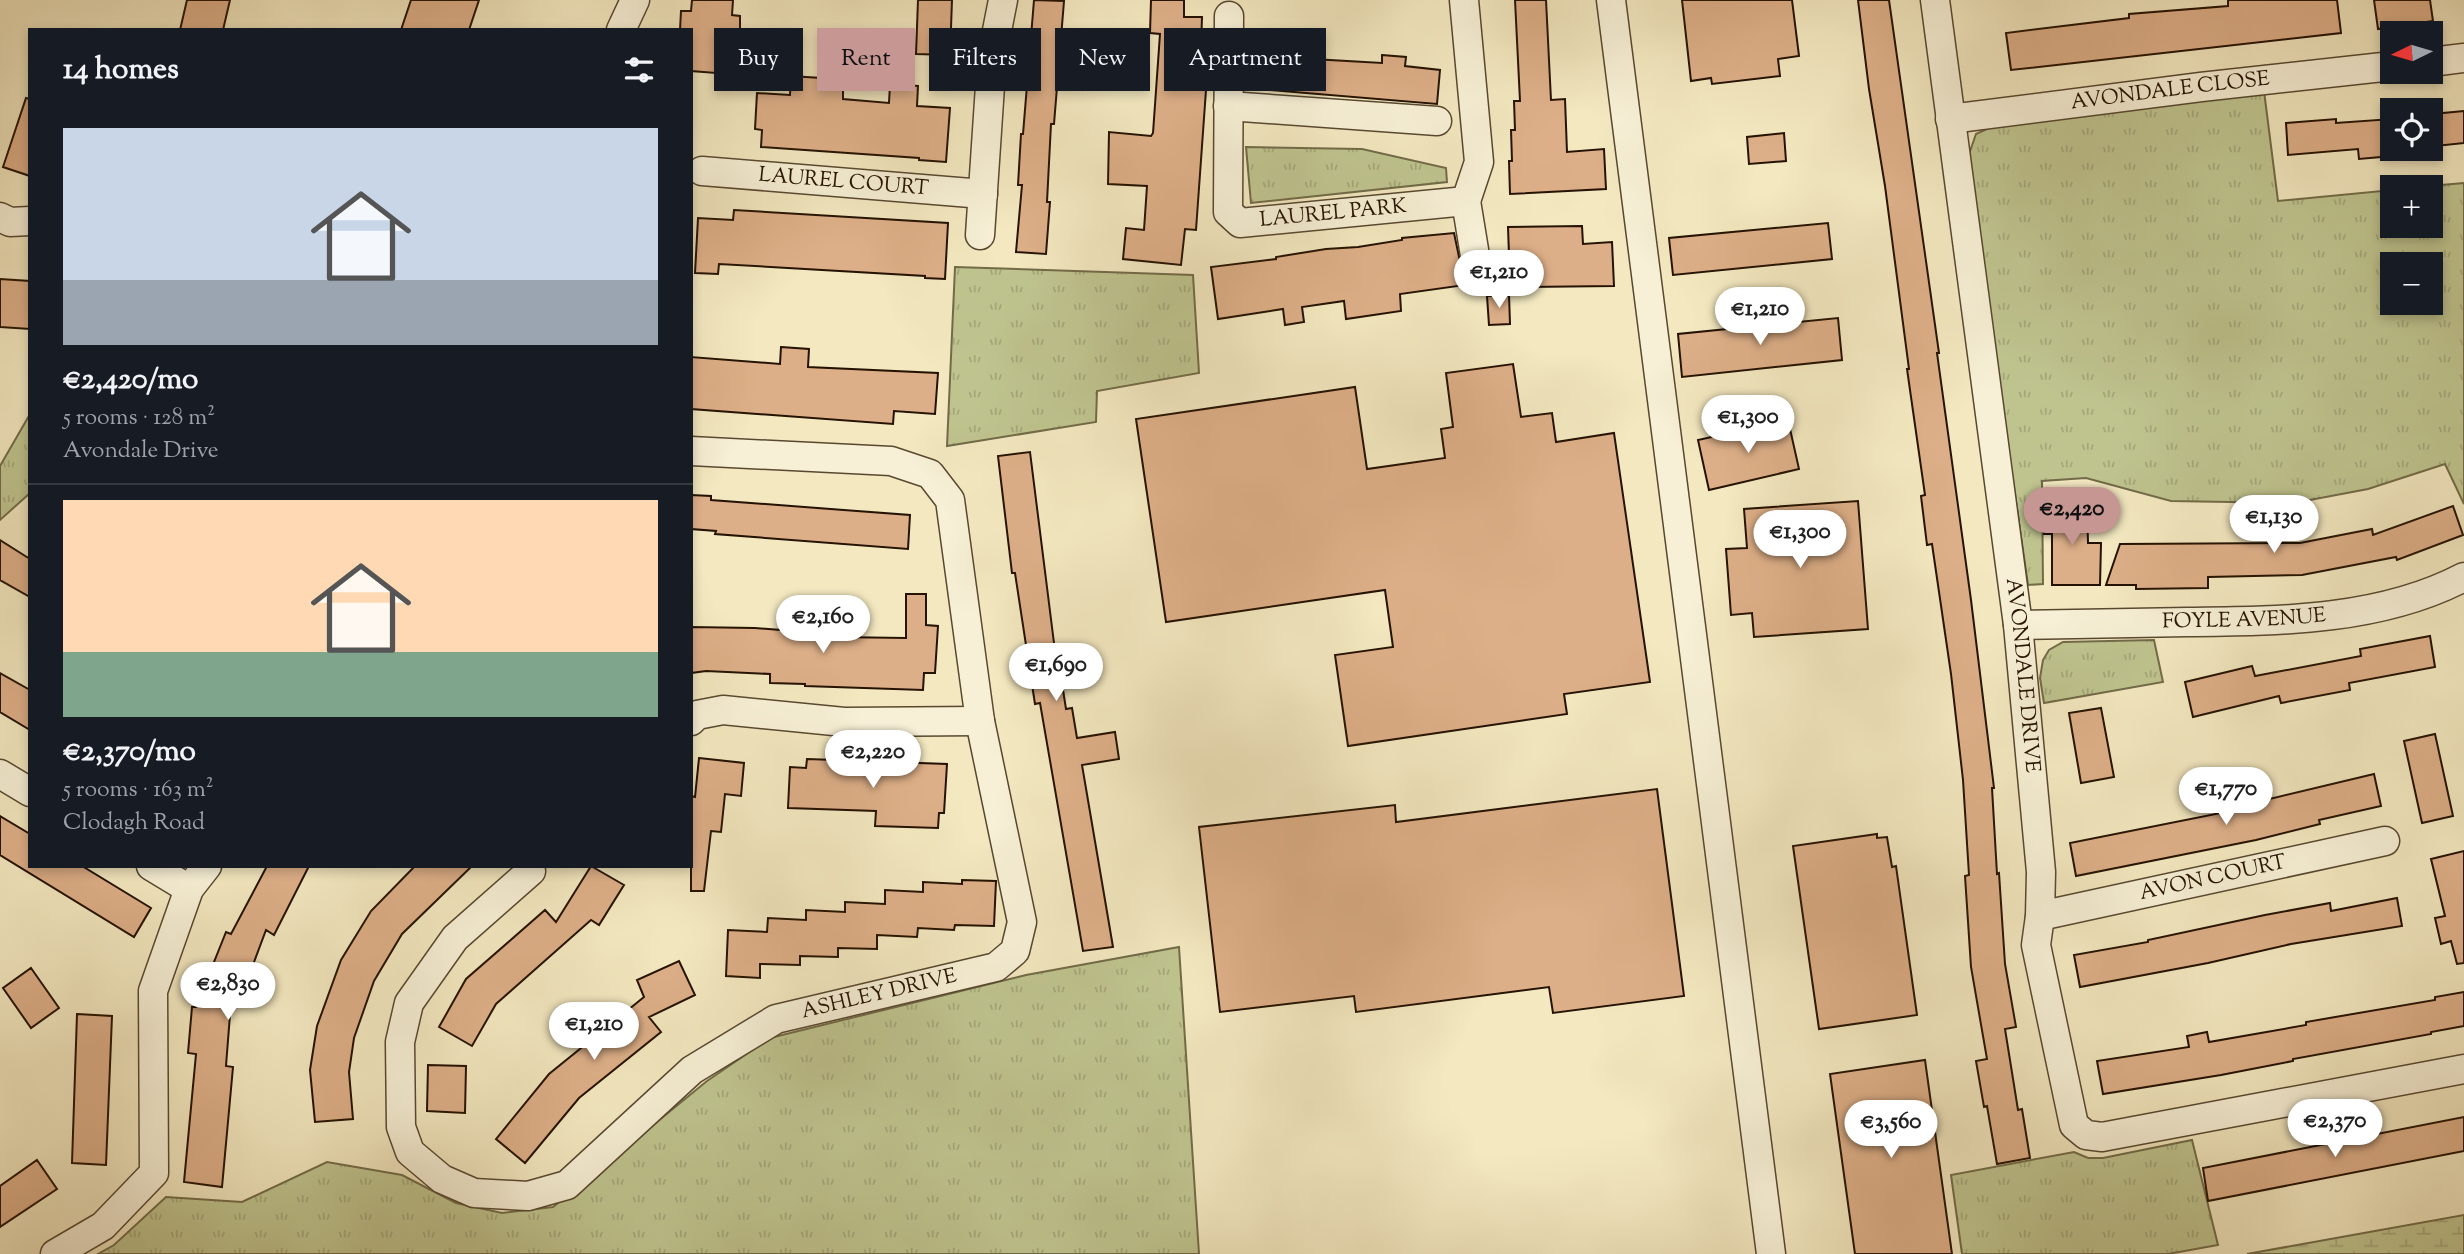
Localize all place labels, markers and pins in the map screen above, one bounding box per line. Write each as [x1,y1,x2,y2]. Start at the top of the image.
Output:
pin: €1,210 [1442,250,1556,310]
pin: €1,210 [1703,288,1817,347]
pin: €1,300 [1691,396,1805,455]
pin: €2,420 [2015,488,2129,547]
pin: €1,130 [2217,496,2331,555]
pin: €1,300 [1743,510,1857,570]
pin: €2,160 [766,596,880,655]
pin: €1,690 [999,644,1113,703]
pin: €2,220 [816,730,930,790]
pin: €1,770 [2169,768,2283,827]
pin: €2,830 [171,962,285,1022]
pin: €1,210 [537,1002,651,1062]
pin: €3,560 [1834,1100,1948,1160]
pin: €2,370 [2278,1100,2392,1159]

